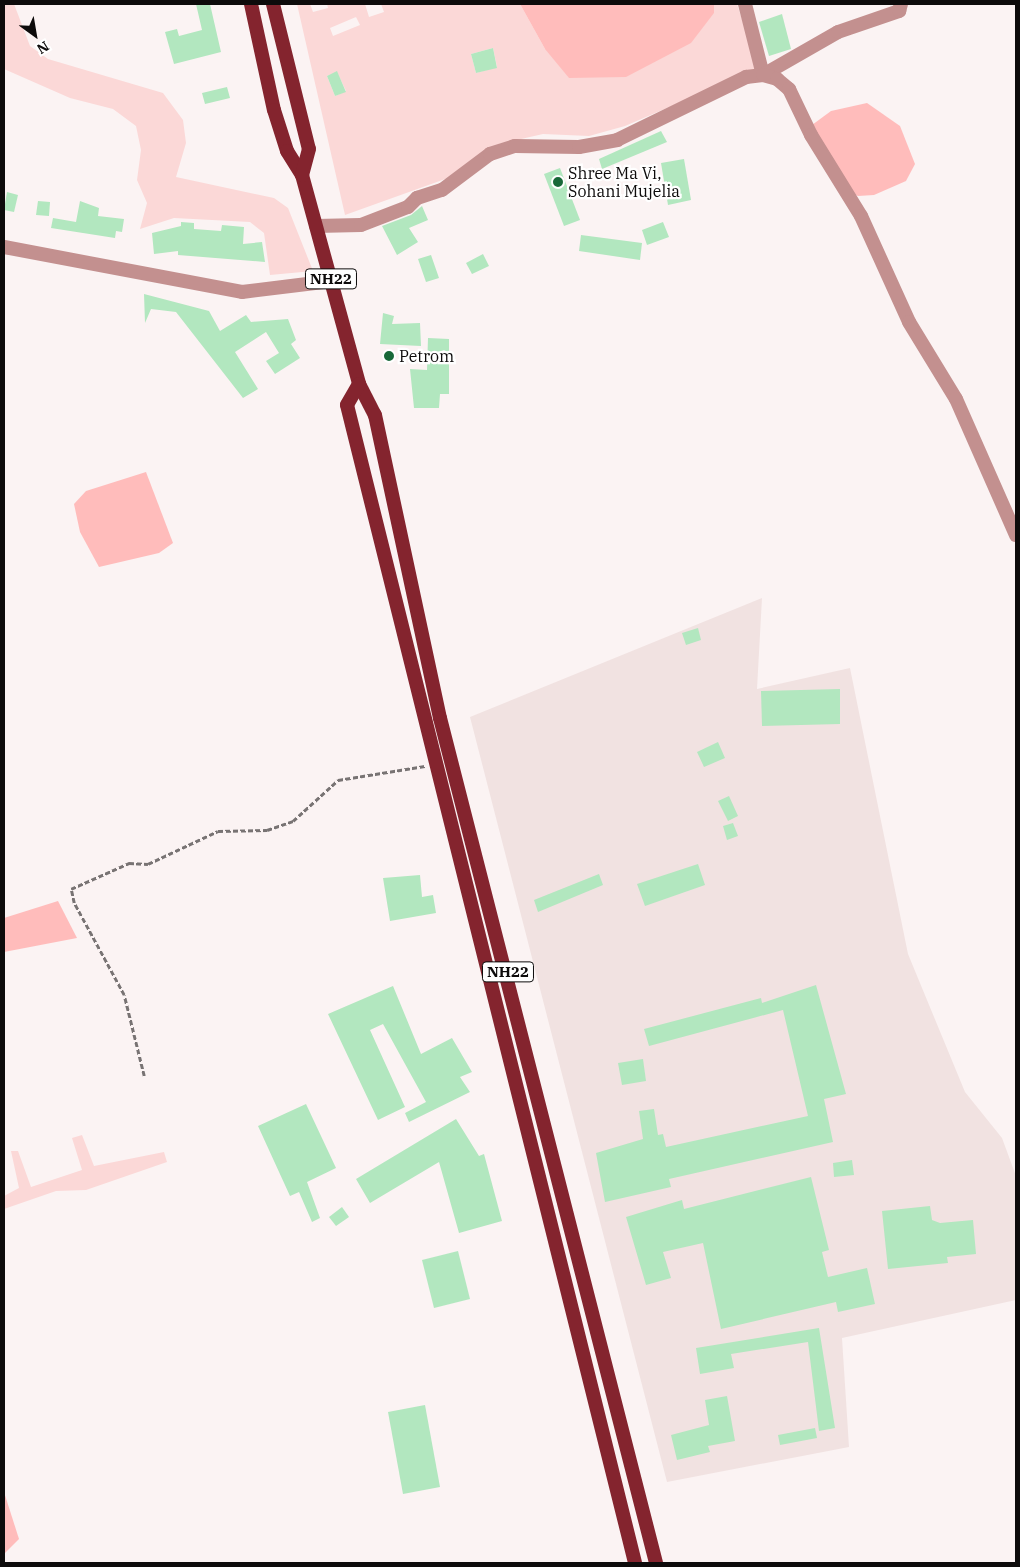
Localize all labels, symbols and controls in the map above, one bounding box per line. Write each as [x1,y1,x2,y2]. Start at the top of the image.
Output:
north arrow [10,10,60,60]
text: N [33,37,52,58]
place label: Shree Ma Vi, Sohani Mujelia [568,163,680,201]
marker: Shree Ma Vi, Sohani Mujelia [552,176,564,188]
road number: NH22 [305,266,357,292]
place label: Petrom [399,346,454,366]
marker: Petrom [383,350,395,362]
road number: NH22 [482,960,534,984]

